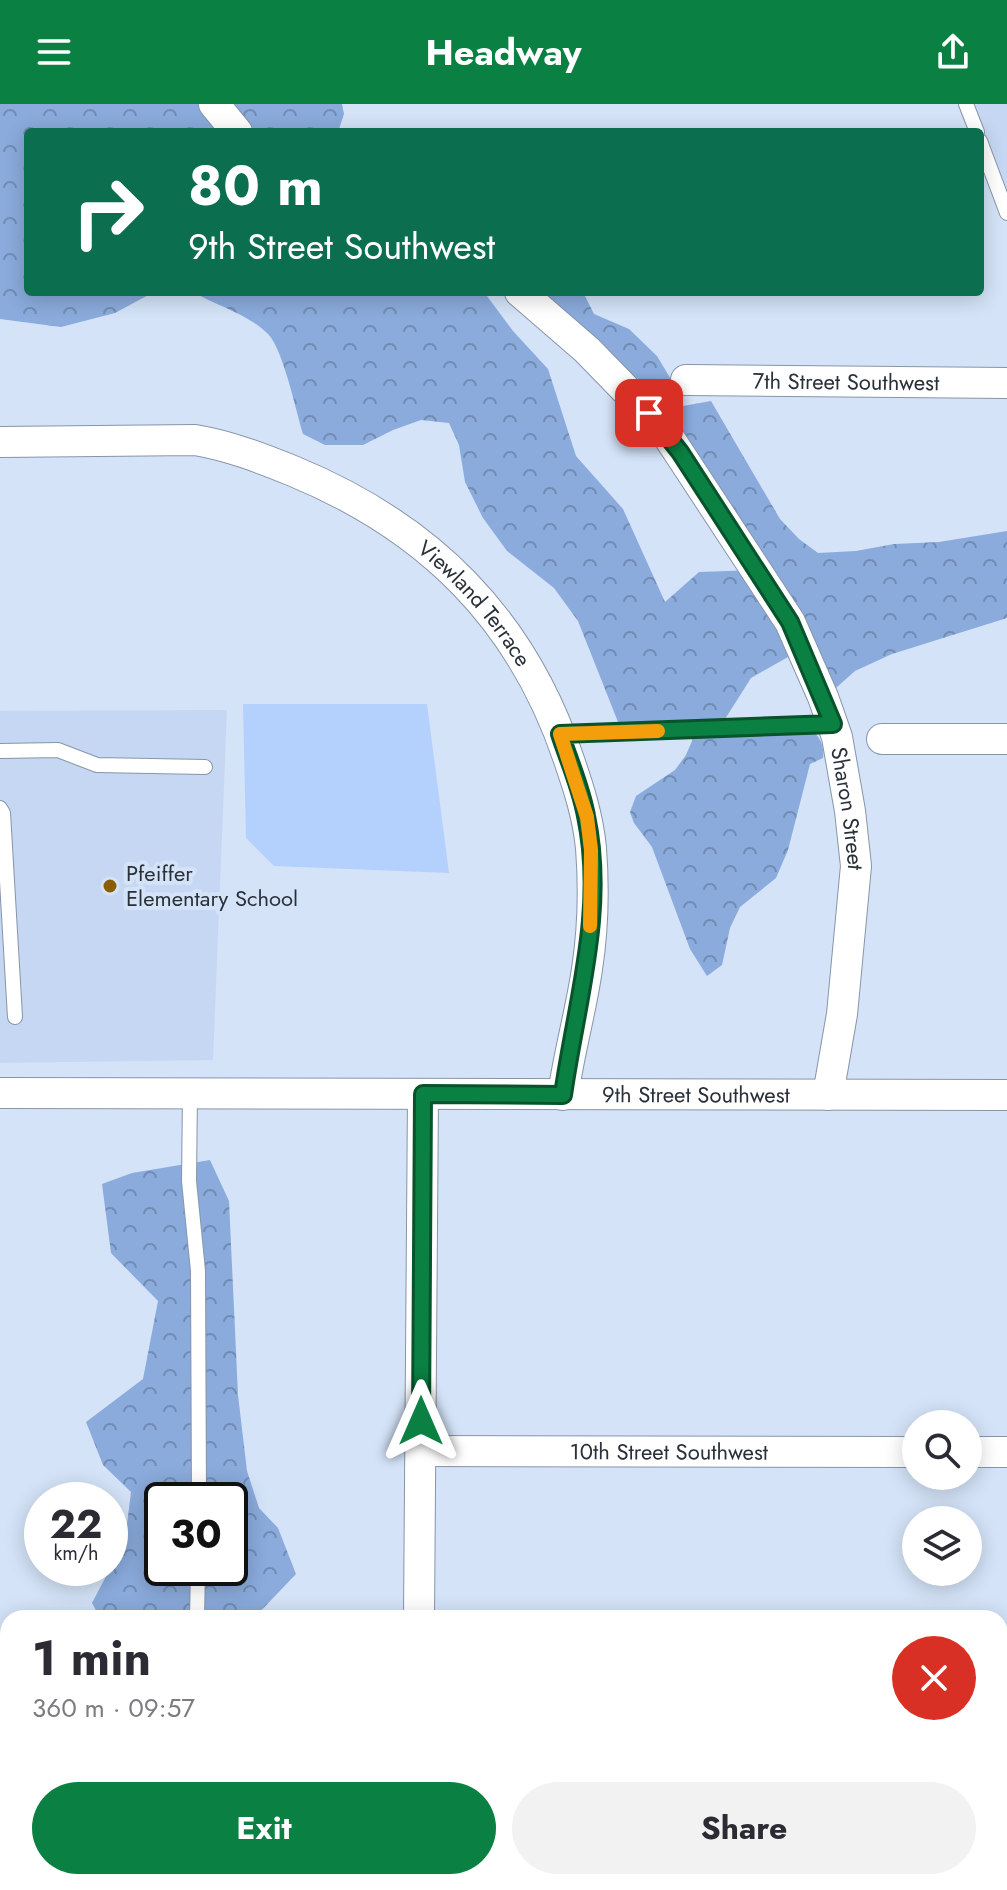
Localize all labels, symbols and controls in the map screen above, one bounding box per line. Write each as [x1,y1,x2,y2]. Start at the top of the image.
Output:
text: Headway [426,26,581,78]
icon: menu [32,30,76,74]
icon: share [931,30,975,74]
text: 80 m [188,145,323,226]
icon: right [56,160,160,264]
text: 9th Street Southwest [188,220,495,272]
street label: 7th Street Southwest [753,365,940,398]
pin [615,379,683,447]
icon: arrive [627,391,671,435]
street label: Viewland Terrace [411,532,539,672]
street label: Sharon Street [823,744,872,872]
place label: Pfeiffer Elementary School [126,857,298,914]
marker: Pfeiffer Elementary School [101,877,119,895]
street label: 9th Street Southwest [602,1078,791,1111]
position arrow [379,1379,463,1463]
map controls [902,1410,982,1586]
button: search [902,1410,982,1490]
street label: 10th Street Southwest [570,1435,769,1468]
speed limit sign: 30 [144,1482,248,1586]
text: 22 [50,1495,102,1553]
button: layers [902,1506,982,1586]
text: km/h [53,1539,99,1568]
text: 1 min [32,1624,151,1693]
button: close [892,1636,976,1720]
text: 360 m · 09:57 [32,1689,195,1727]
button: Exit [32,1782,496,1874]
button: Share [512,1782,976,1874]

